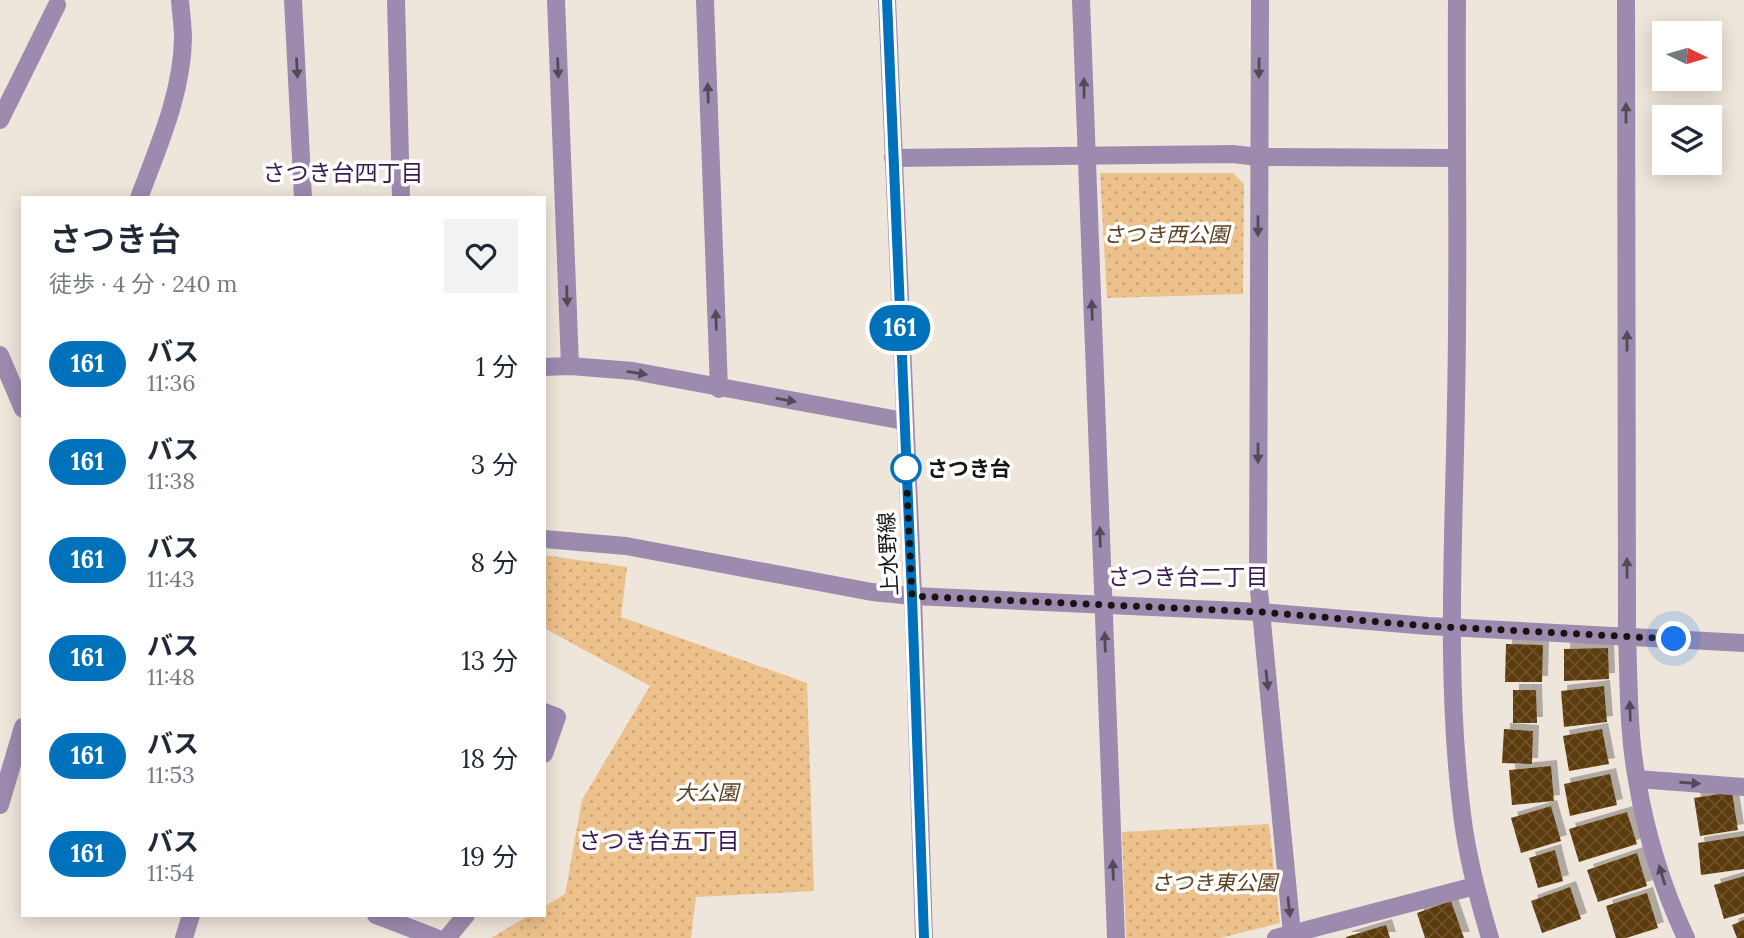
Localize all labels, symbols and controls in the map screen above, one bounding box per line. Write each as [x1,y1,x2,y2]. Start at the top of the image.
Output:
north arrow [1652,21,1722,91]
map controls [1652,21,1722,175]
one-way arrow [291,57,302,79]
one-way arrow [553,57,564,79]
one-way arrow [1253,57,1265,79]
one-way arrow [1078,77,1089,99]
one-way arrow [703,82,714,104]
one-way arrow [1620,102,1632,124]
button: layers [1652,105,1722,175]
district label: さつき台四丁目 [263,158,424,187]
one-way arrow [1252,215,1264,237]
text: さつき台 [49,218,181,260]
button: heart [444,219,518,293]
park label: さつき西公園 [1103,221,1232,248]
text: 徒歩 · 4 分 · 240 m [49,269,237,298]
one-way arrow [561,285,572,307]
one-way arrow [1086,298,1097,320]
line badge: 161 [860,305,940,351]
one-way arrow [711,309,722,331]
text: 161 [883,312,917,343]
one-way arrow [1621,329,1633,351]
text: バス [147,335,199,368]
text: 161 [71,348,104,379]
text: 1 分 [476,350,518,383]
text: 11:36 [147,368,196,397]
one-way arrow [626,368,648,379]
one-way arrow [775,395,797,406]
text: バス [147,433,199,466]
one-way arrow [1252,442,1264,464]
text: 161 [71,446,104,477]
text: 3 分 [471,448,518,481]
marker: さつき台 [891,453,921,483]
place label: さつき台 [927,455,1011,482]
text: 11:38 [147,466,195,495]
street label: 上水野線 [872,511,904,597]
one-way arrow [1095,526,1106,548]
text: バス [147,531,199,564]
text: 161 [71,544,104,575]
text: 8 分 [471,546,518,579]
one-way arrow [1621,557,1633,579]
district label: さつき台二丁目 [1108,562,1269,591]
text: 11:43 [147,564,195,593]
your location [1656,621,1691,656]
text: バス [147,629,199,662]
one-way arrow [1099,631,1110,653]
text: 161 [71,642,104,673]
text: 13 分 [461,644,518,677]
text: 11:48 [147,662,195,691]
one-way arrow [1262,670,1273,692]
one-way arrow [1625,700,1636,722]
text: バス [147,727,199,760]
text: 161 [71,740,104,771]
text: 18 分 [461,742,518,775]
text: 11:53 [147,760,195,789]
one-way arrow [1680,778,1702,789]
park label: 大公園 [676,779,741,806]
text: バス [147,825,199,858]
district label: さつき台五丁目 [579,826,740,855]
text: 161 [71,838,104,869]
text: 19 分 [461,840,518,873]
text: 11:54 [147,858,195,887]
one-way arrow [1108,859,1119,881]
one-way arrow [1656,864,1666,885]
park label: さつき東公園 [1151,869,1280,896]
one-way arrow [1284,896,1295,918]

